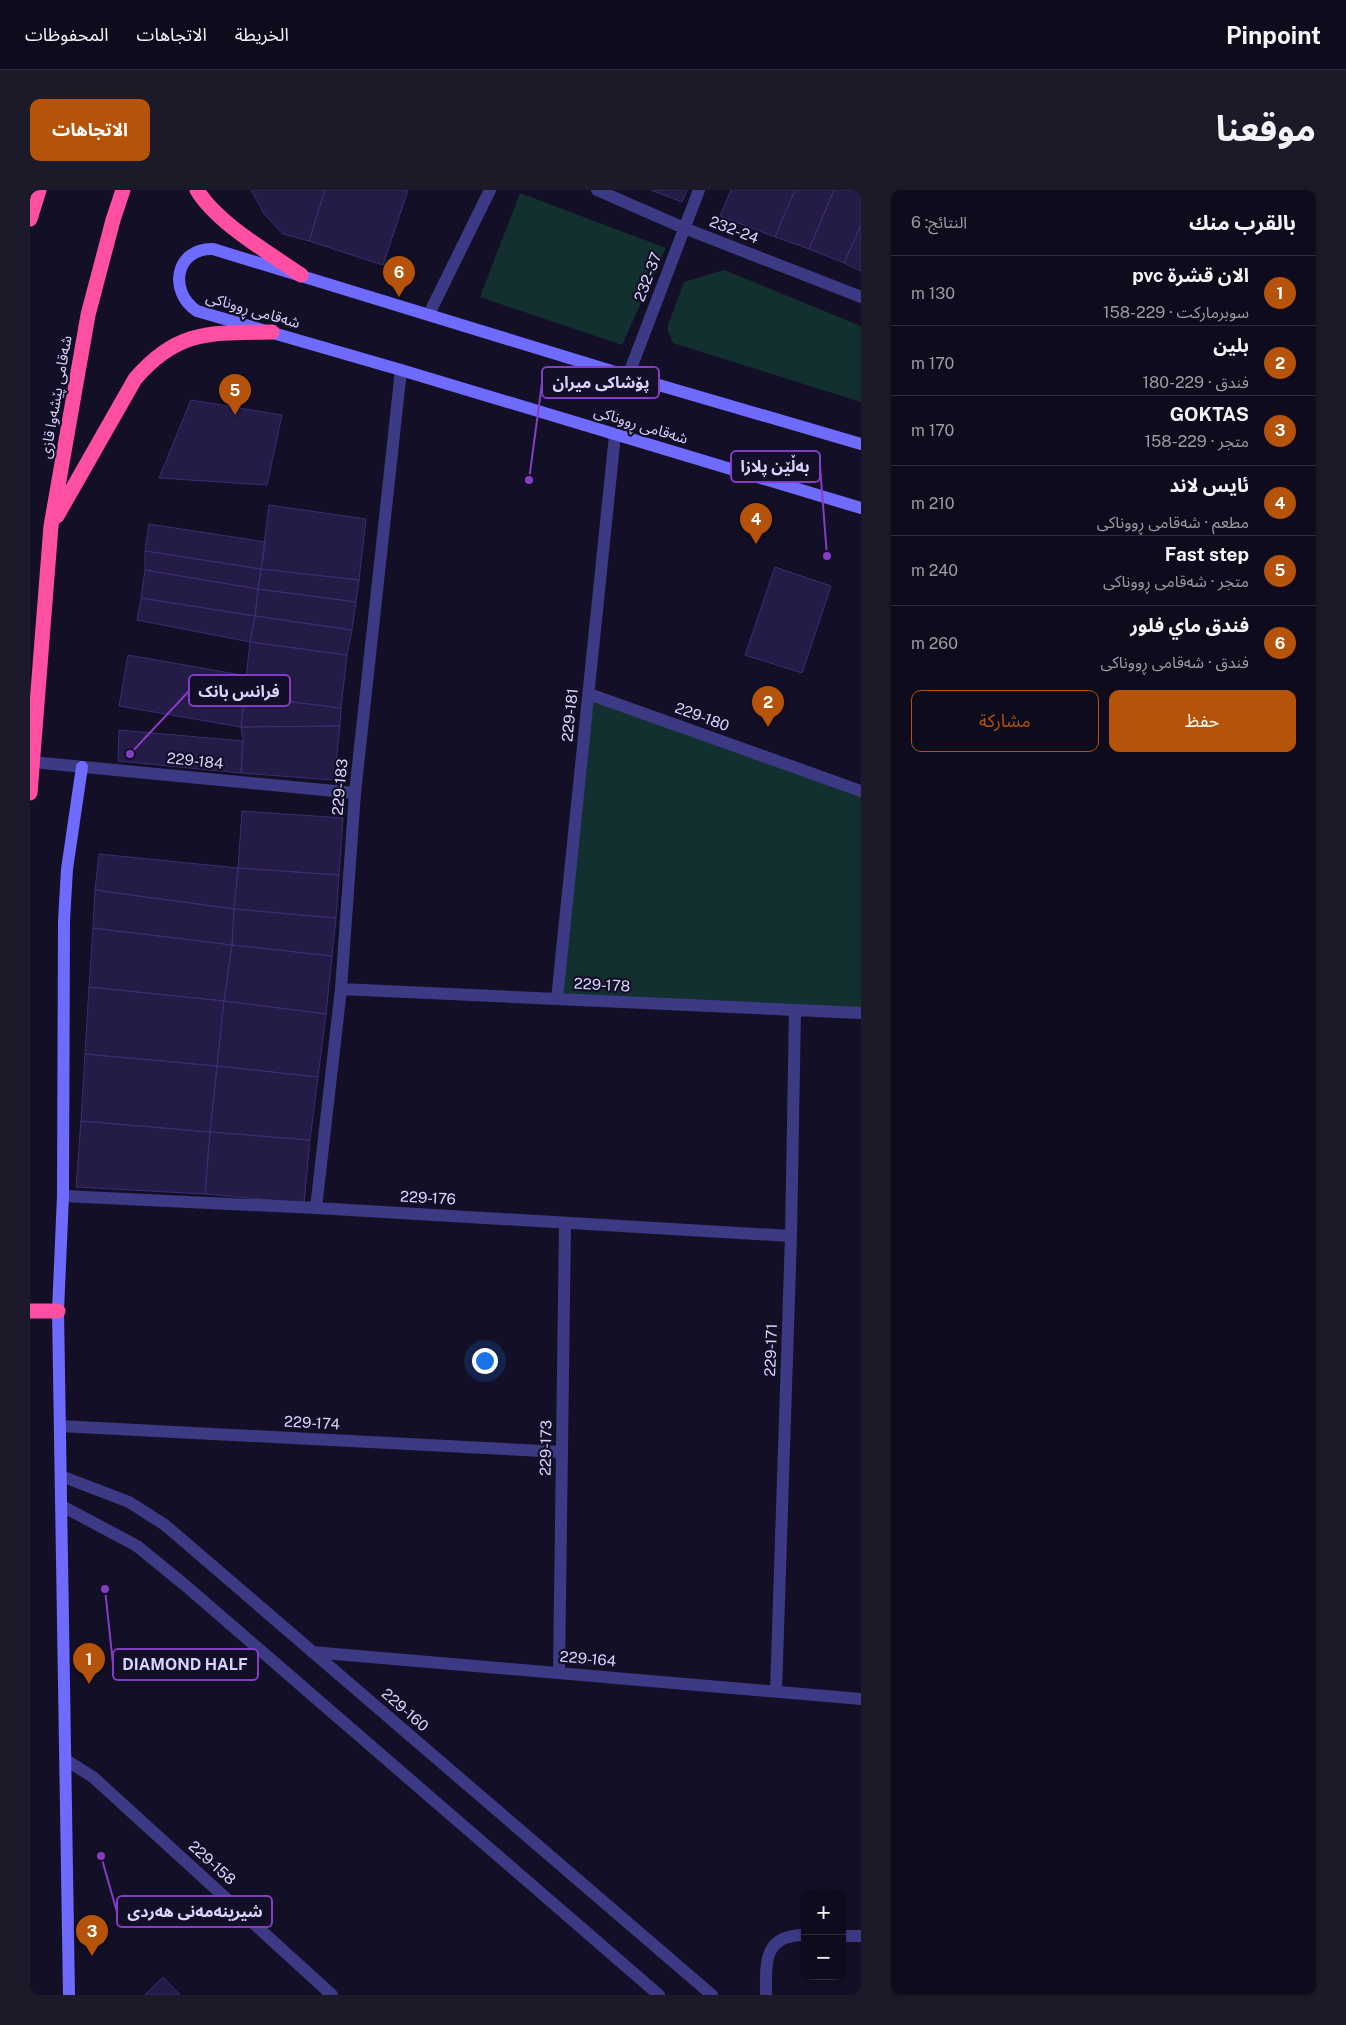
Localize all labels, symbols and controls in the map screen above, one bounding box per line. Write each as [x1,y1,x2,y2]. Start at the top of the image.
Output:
text: Pinpoint [1226,21,1321,49]
text: المحفوظات [25,24,109,45]
text: الاتجاهات [137,24,207,45]
text: الخريطة [235,24,289,45]
button: الاتجاهات [30,99,150,161]
text: موقعنا [1216,108,1316,149]
text: بالقرب منك [1189,210,1296,235]
street label: 232-24 [707,212,761,247]
text: النتائج: 6 [911,213,967,232]
street label: 232-37 [630,250,665,304]
pin: 6 [383,256,415,297]
text: الان قشرة pvc [1132,264,1249,286]
text: 130 m [911,284,955,303]
text: 1 [1277,284,1283,303]
street label: شەقامی ڕووناکی [203,288,302,335]
text: سوبرماركت · 229-158 [1103,303,1249,322]
street label: شەقامی پێشەوا قازی [36,334,77,460]
text: بلين [1213,334,1249,356]
text: 170 m [911,354,954,373]
text: 2 [1275,354,1285,373]
callout: پۆشاکی ميران [542,367,659,398]
text: پۆشاکی ميران [553,373,649,393]
text: فندق · 229-180 [1142,373,1249,392]
pin: 5 [219,374,251,415]
street label: شەقامی ڕووناکی [591,402,690,451]
text: GOKTAS [1170,403,1249,425]
text: 170 m [911,421,954,440]
text: 3 [1275,421,1285,440]
text: متجر · 229-158 [1145,432,1249,451]
callout: بەڵێن پلازا [731,451,820,482]
text: بەڵێن پلازا [741,454,809,477]
text: ئایس لاند [1170,474,1249,496]
text: 210 m [911,494,955,513]
text: 4 [1275,494,1285,513]
pin: 4 [740,503,772,544]
text: مطعم · شەقامی ڕووناکی [1097,513,1249,532]
text: Fast step [1165,543,1249,565]
text: 240 m [911,561,958,580]
text: 5 [1275,561,1285,580]
text: متجر · شەقامی ڕووناکی [1103,572,1249,591]
text: فندق ماي فلور [1130,614,1249,636]
text: 260 m [911,634,958,653]
text: 6 [1275,634,1285,653]
text: فندق · شەقامی ڕووناکی [1100,653,1249,672]
callout: فرانس بانک [189,675,290,706]
text: فرانس بانک [198,682,280,701]
pin: 2 [752,686,784,727]
street label: 229-181 [558,687,581,743]
button: مشاركة [911,690,1099,752]
button: حفظ [1109,690,1296,752]
street label: 229-180 [673,699,732,734]
street label: 229-184 [166,749,224,772]
street label: 229-183 [329,758,350,816]
street label: 229-178 [573,975,631,994]
street label: 229-176 [400,1188,456,1207]
street label: 229-171 [761,1323,780,1377]
your location [472,1348,498,1374]
street label: 229-174 [284,1413,340,1432]
street label: 229-173 [537,1420,554,1476]
pin: 1 [73,1643,105,1684]
street label: 229-164 [559,1648,617,1669]
callout: DIAMOND HALF [113,1649,258,1680]
text: DIAMOND HALF [122,1655,248,1674]
street label: 229-160 [379,1685,432,1735]
street label: 229-158 [185,1837,239,1888]
map controls [801,1890,846,1980]
button: + [801,1890,846,1935]
callout: شیرینەمەنی هەردی [117,1896,272,1927]
text: شیرینەمەنی هەردی [127,1902,263,1921]
pin: 3 [76,1915,108,1956]
button: − [801,1935,846,1980]

